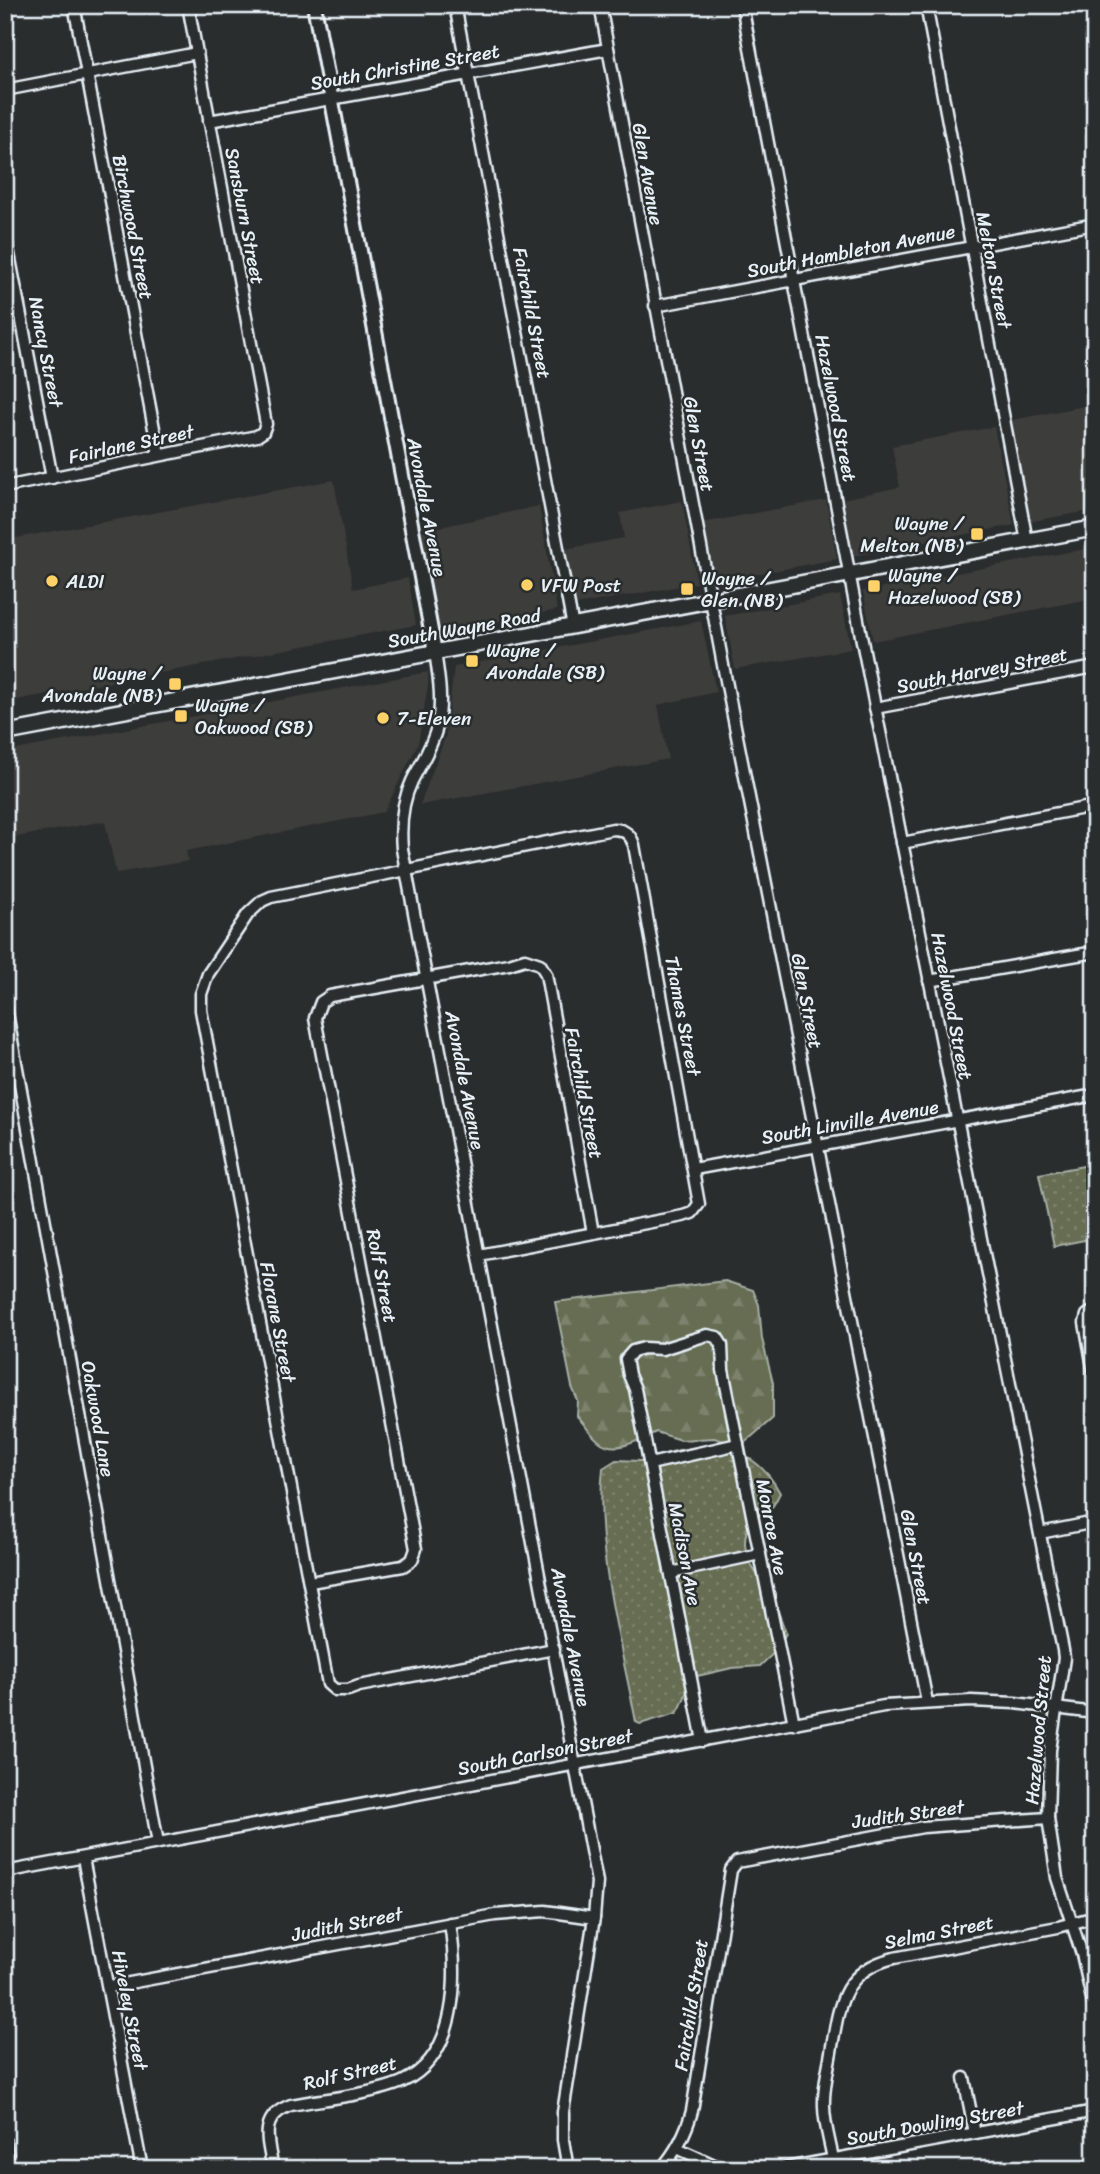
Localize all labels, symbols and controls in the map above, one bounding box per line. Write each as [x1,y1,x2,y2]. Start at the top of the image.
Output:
street label: South Christine Street [308,34,502,100]
street label: Glen Avenue [623,120,673,228]
street label: Sansburn Street [216,145,274,287]
street label: Birchwood Street [103,152,163,302]
street label: Melton Street [966,209,1022,333]
street label: South Hambleton Avenue [744,215,958,287]
street label: Fairchild Street [503,244,561,382]
street label: Nancy Street [19,294,73,412]
street label: Hazelwood Street [806,331,866,485]
street label: Glen Street [674,393,724,495]
street label: Fairlane Street [65,414,198,473]
street label: Avondale Avenue [397,434,457,579]
place label: Wayne / Melton (NB) [860,507,966,562]
marker: Wayne / Melton (NB) [969,526,985,542]
place label: Wayne / Hazelwood (SB) [888,559,1021,614]
place label: Wayne / Glen (NB) [701,562,783,617]
place label: ALDI [65,565,105,598]
place label: VFW Post [541,569,621,602]
marker: ALDI [44,573,60,589]
marker: VFW Post [519,577,535,593]
marker: Wayne / Hazelwood (SB) [866,578,882,594]
marker: Wayne / Glen (NB) [679,581,695,597]
street label: South Wayne Road [385,598,544,658]
place label: Wayne / Avondale (SB) [485,634,605,689]
street label: South Harvey Street [894,637,1070,703]
marker: Wayne / Avondale (SB) [464,653,480,669]
place label: Wayne / Avondale (NB) [41,657,164,712]
marker: Wayne / Avondale (NB) [167,676,183,692]
place label: Wayne / Oakwood (SB) [195,689,313,744]
place label: 7-Eleven [397,702,471,735]
marker: Wayne / Oakwood (SB) [173,708,189,724]
marker: 7-Eleven [375,710,391,726]
street label: Hazelwood Street [922,929,982,1083]
street label: Glen Street [782,950,832,1052]
street label: Thames Street [655,953,711,1080]
street label: Avondale Avenue [435,1007,495,1152]
street label: Fairchild Street [555,1024,613,1162]
street label: South Linville Avenue [759,1090,942,1154]
street label: Rolf Street [357,1226,407,1326]
street label: Florane Street [250,1259,306,1387]
street label: Oakwood Lane [72,1358,124,1480]
street label: Monroe Ave [746,1476,798,1578]
street label: Madison Ave [659,1499,711,1609]
street label: Glen Street [891,1506,941,1608]
street label: Avondale Avenue [541,1564,601,1709]
street label: Hazelwood Street [1015,1654,1061,1806]
street label: South Carlson Street [455,1719,637,1785]
street label: Judith Street [849,1790,967,1838]
street label: Judith Street [288,1897,407,1951]
street label: Selma Street [881,1905,997,1959]
street label: Fairchild Street [664,1937,718,2073]
street label: Hiveley Street [102,1947,158,2074]
street label: Rolf Street [300,2046,400,2100]
street label: South Dowling Street [844,2091,1028,2155]

